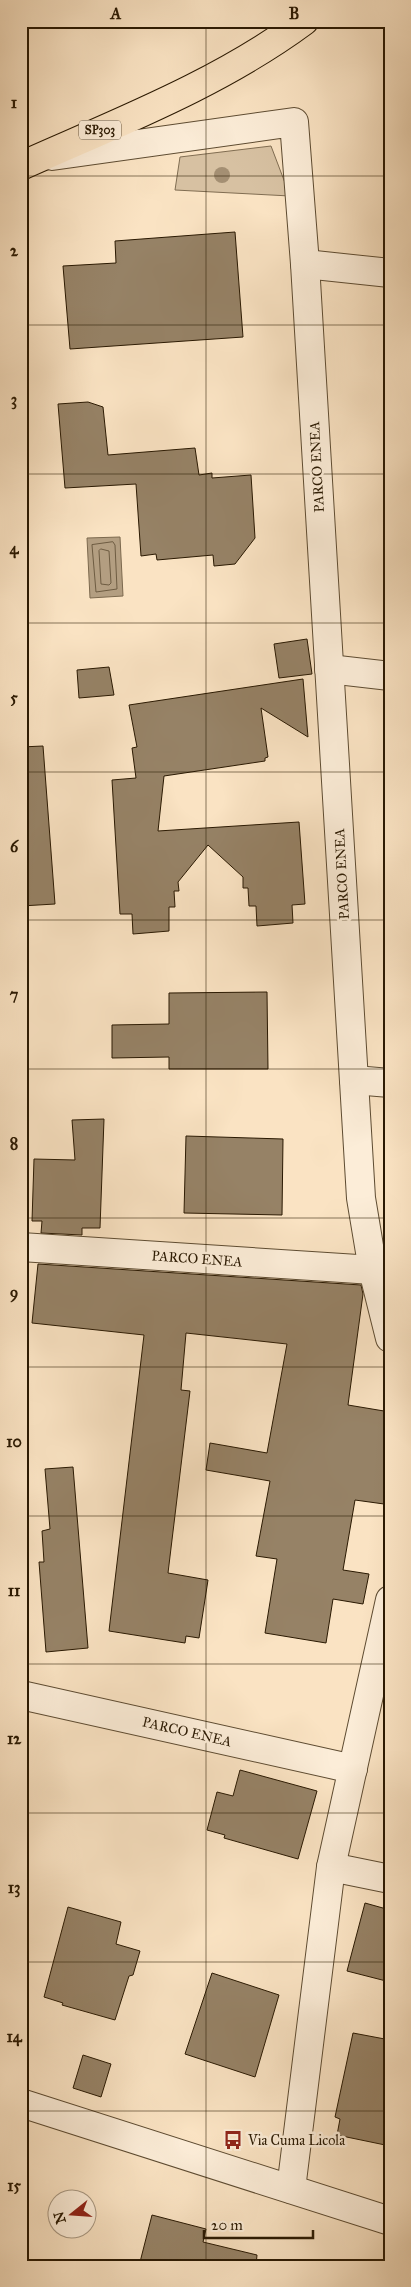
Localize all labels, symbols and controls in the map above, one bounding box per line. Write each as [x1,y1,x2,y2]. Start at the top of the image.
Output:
text: A [110,4,122,23]
text: B [289,4,299,23]
text: 1 [11,93,18,112]
road number: SP303 [79,120,121,140]
text: 2 [10,241,19,260]
text: 3 [11,390,17,410]
street label: PARCO ENEA [306,420,328,513]
text: 4 [10,539,20,559]
text: 5 [10,688,18,707]
street label: PARCO ENEA [331,827,353,920]
text: 6 [10,837,19,856]
text: 7 [10,985,19,1004]
text: 8 [10,1134,18,1153]
street label: PARCO ENEA [151,1247,244,1271]
text: 9 [10,1283,18,1303]
text: 10 [6,1432,22,1451]
text: 11 [8,1581,21,1600]
street label: PARCO ENEA [141,1713,234,1751]
text: 12 [7,1729,22,1748]
text: 13 [8,1878,20,1898]
text: 14 [6,2027,23,2047]
bus stop icon: Via Cuma Licola [222,2129,244,2151]
place label: Via Cuma Licola [247,2132,345,2149]
text: 15 [7,2176,21,2195]
north arrow [48,2190,98,2240]
scale bar [204,2207,312,2239]
text: N [50,2209,70,2226]
text: 20 m [211,2216,243,2234]

